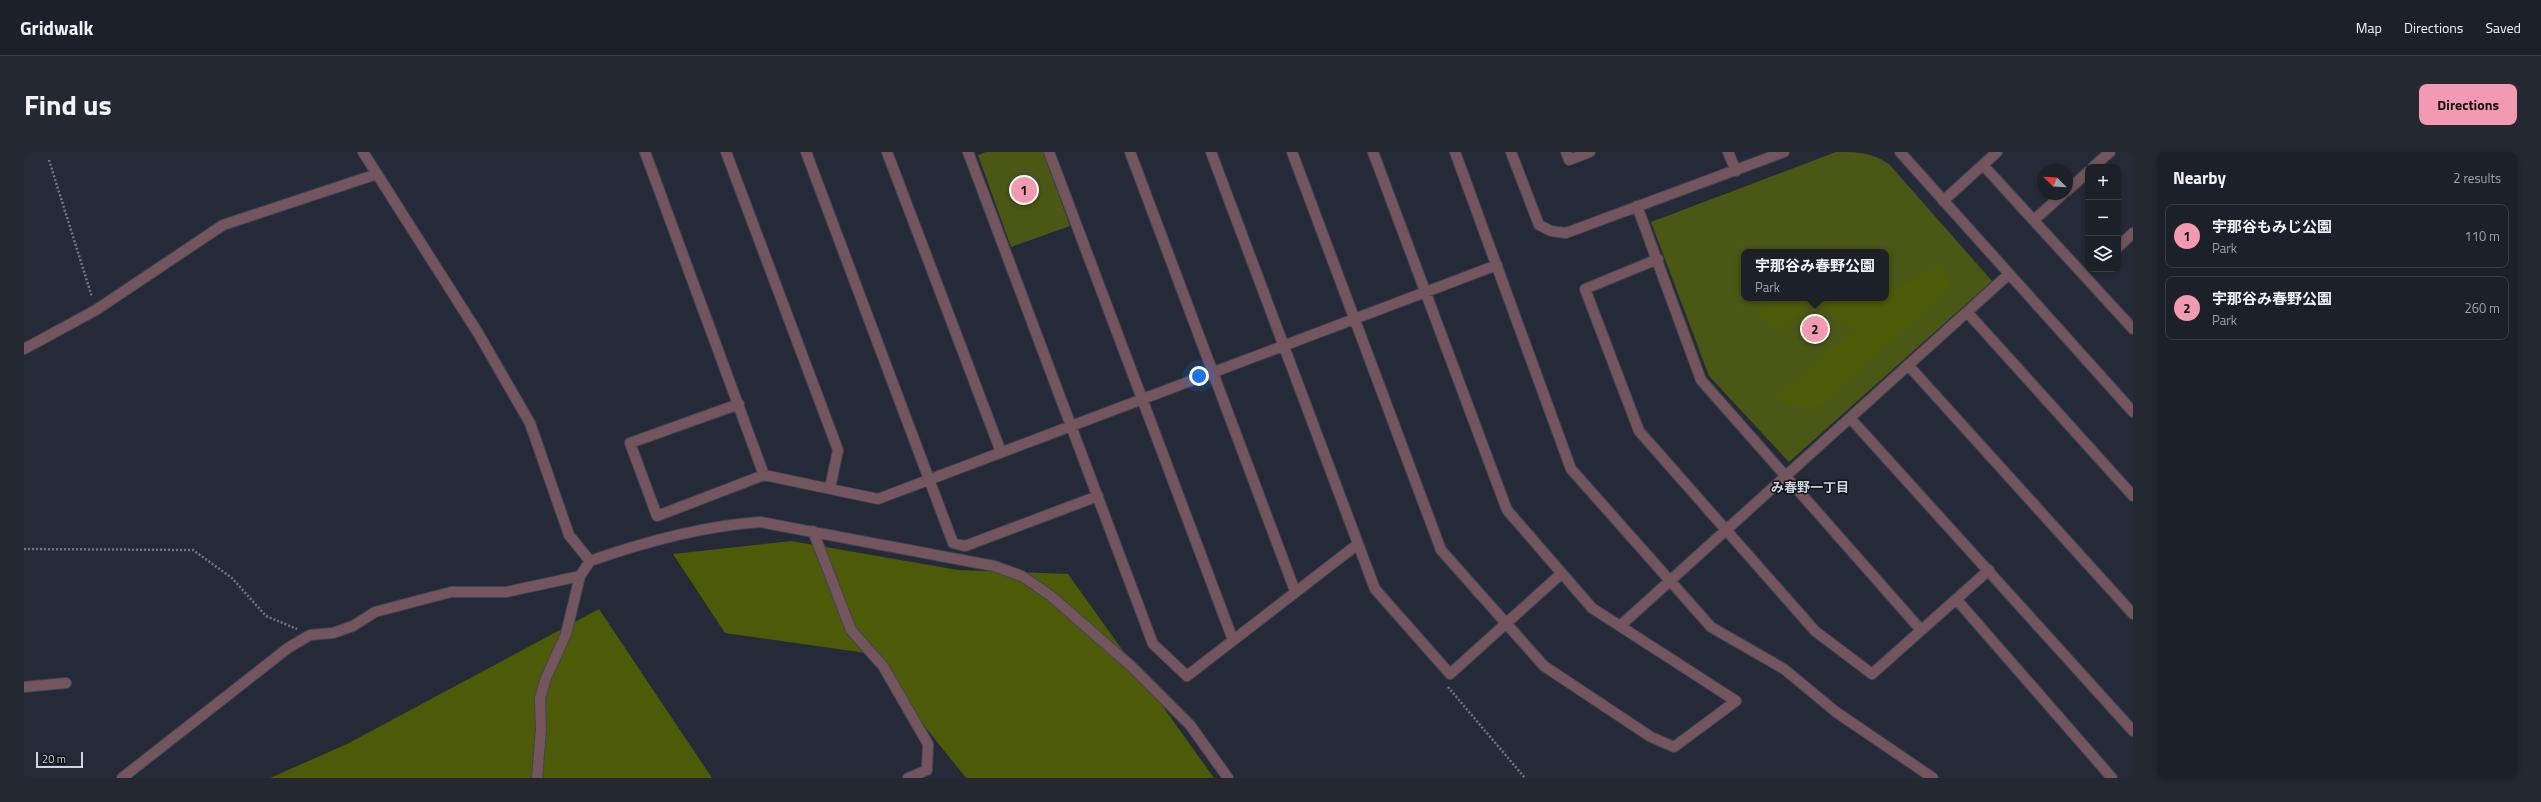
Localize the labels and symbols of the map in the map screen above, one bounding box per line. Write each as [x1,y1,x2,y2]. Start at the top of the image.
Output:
north arrow [2037,164,2073,200]
pin: 1 [1011,175,1037,205]
pin: 2 [1802,314,1828,344]
your location [1189,366,1209,386]
district label: み春野一丁目 [1771,477,1849,497]
scale bar [36,750,83,769]

